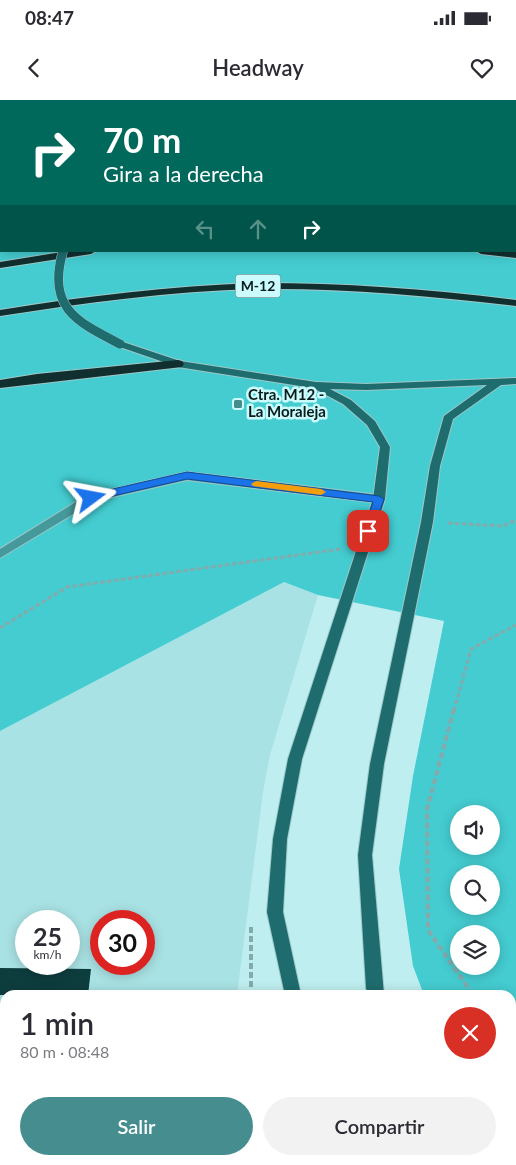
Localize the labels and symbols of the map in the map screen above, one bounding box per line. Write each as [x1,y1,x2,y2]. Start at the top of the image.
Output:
road number: M-12 [236,275,280,298]
place label: Ctra. M12 - La Moraleja [248,385,326,420]
marker: Ctra. M12 - La Moraleja [232,398,244,410]
position arrow [64,471,116,523]
pin [347,510,389,552]
speed limit sign: 30 [90,910,155,975]

